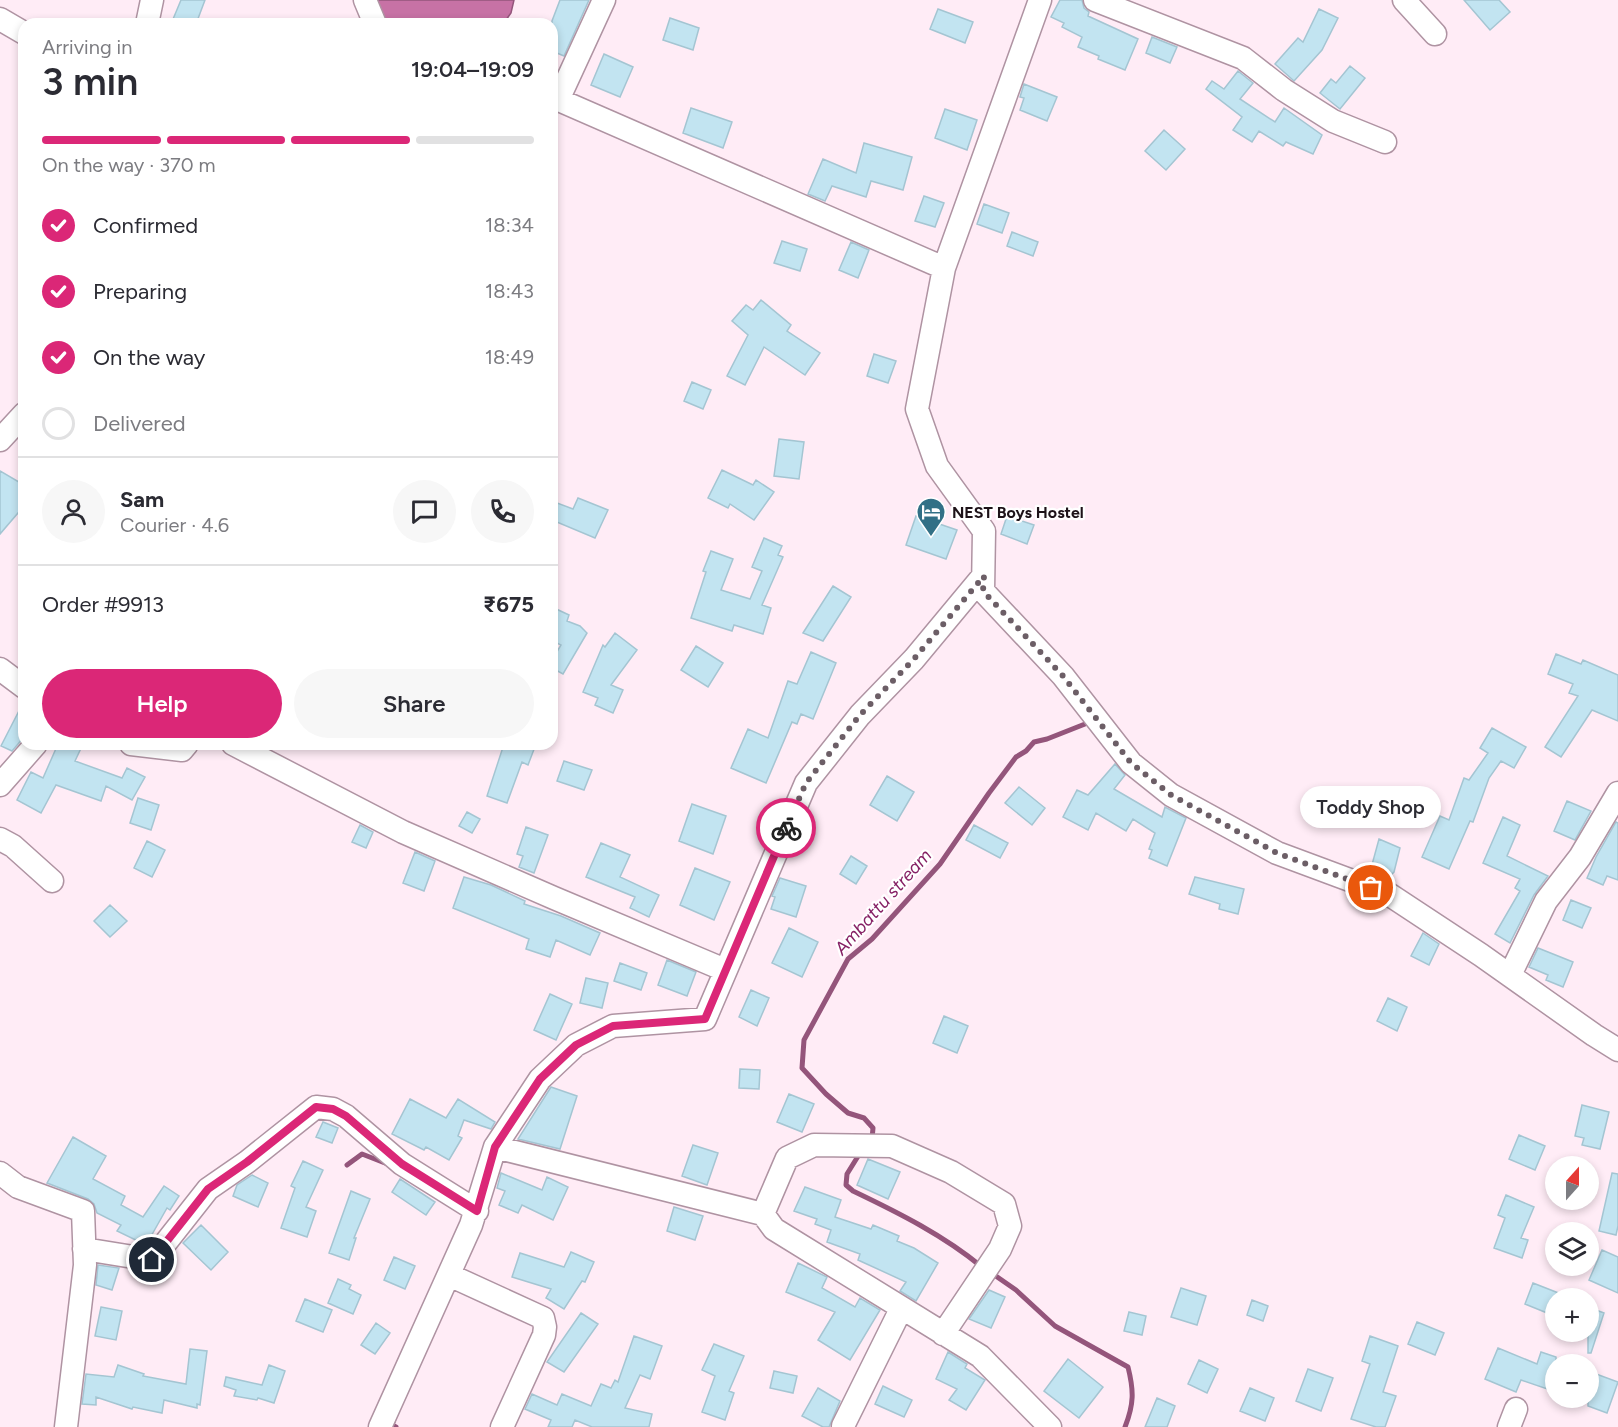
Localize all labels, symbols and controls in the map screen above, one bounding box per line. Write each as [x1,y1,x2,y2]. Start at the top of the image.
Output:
text: Arriving in [42,35,132,59]
text: 19:04–19:09 [411,56,534,83]
text: 3 min [42,58,138,105]
text: On the way · 370 m [42,153,216,177]
icon: check [42,209,75,242]
text: Confirmed [93,212,198,239]
text: 18:34 [485,213,534,237]
icon: check [42,275,75,308]
text: Preparing [93,278,187,305]
text: 18:43 [485,279,534,303]
icon: check [42,341,75,374]
text: On the way [93,344,205,371]
text: 18:49 [485,345,534,369]
text: Delivered [93,410,186,437]
button: person [42,480,105,543]
button: chat [393,480,456,543]
button: phone [471,480,534,543]
text: Sam [120,486,164,513]
hotel icon: NEST Boys Hostel [915,496,947,538]
place label: NEST Boys Hostel [952,503,1084,522]
text: Courier · 4.6 [120,513,229,537]
text: Order #9913 [42,591,164,618]
text: ₹675 [483,591,534,618]
button: Help [42,669,282,738]
button: Share [294,669,534,738]
callout: Toddy Shop [1300,786,1442,828]
text: Toddy Shop [1316,795,1425,819]
courier [756,798,816,858]
icon: bike [770,812,803,845]
water label: Ambattu stream [829,845,936,960]
pin [1345,862,1396,913]
icon: bag [1354,871,1387,904]
north arrow [1545,1156,1599,1210]
map controls [1545,1156,1599,1408]
button: layers [1545,1222,1599,1276]
pin [126,1234,177,1285]
icon: home [135,1243,168,1276]
button: + [1545,1288,1599,1342]
button: − [1545,1354,1599,1408]

